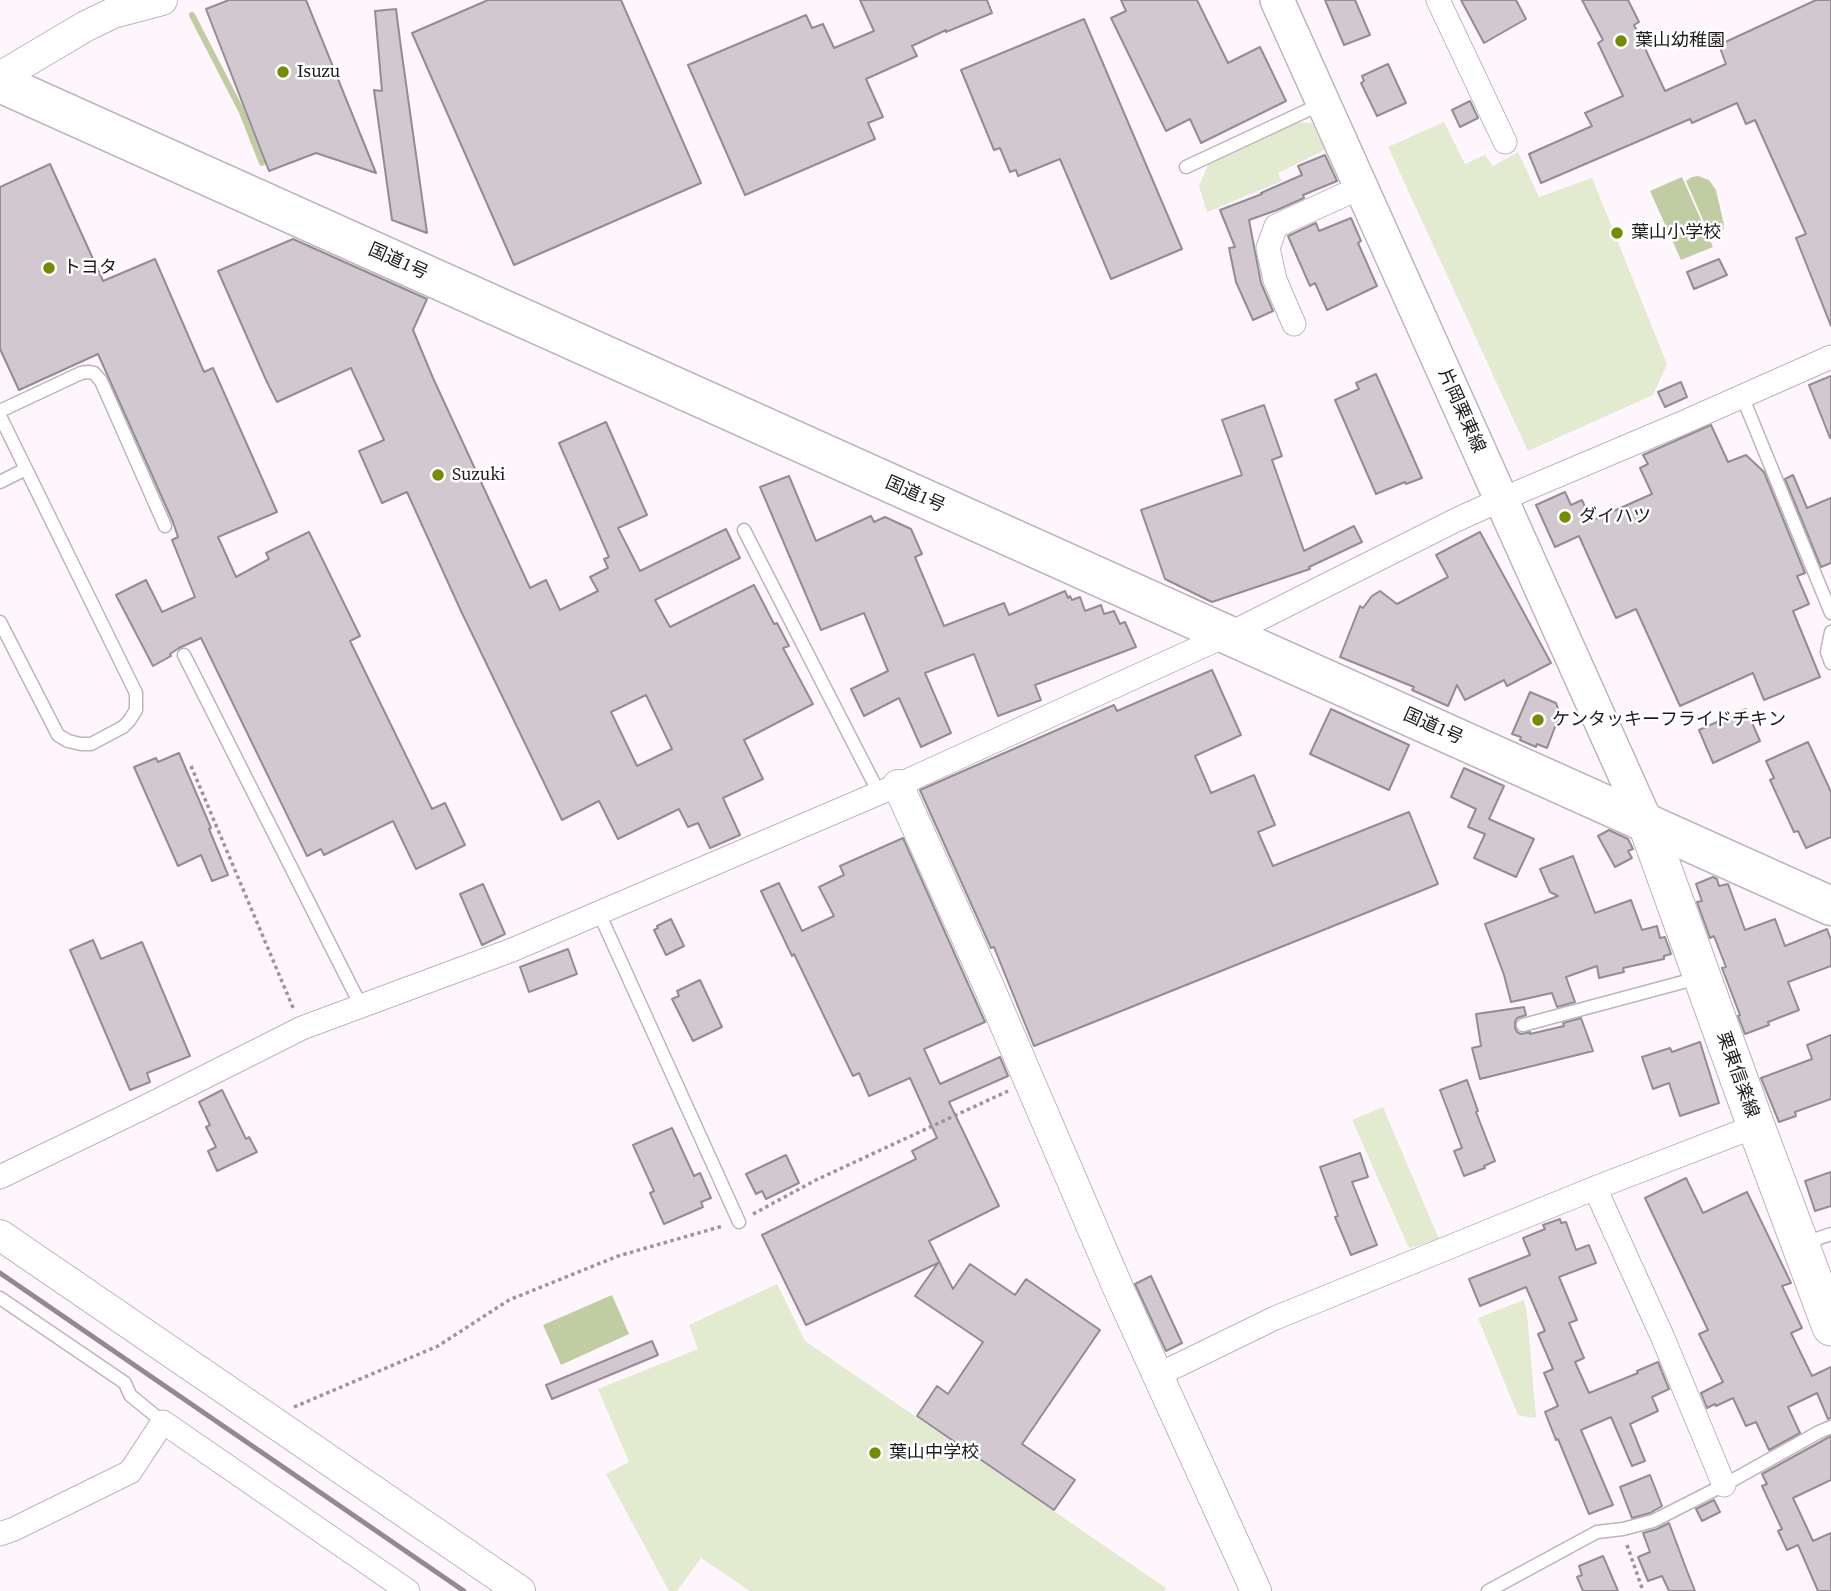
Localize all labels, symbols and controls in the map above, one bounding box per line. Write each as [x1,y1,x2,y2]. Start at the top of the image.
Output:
place label: 葉山幼稚園 [1635,30,1725,52]
marker: 葉山幼稚園 [1613,33,1629,49]
place label: Isuzu [297,61,340,83]
marker: Isuzu [275,64,291,80]
place label: 葉山小学校 [1631,222,1721,244]
marker: 葉山小学校 [1609,225,1625,241]
street label: 国道1号 [365,239,431,285]
place label: トヨタ [63,257,117,279]
marker: トヨタ [41,260,57,276]
street label: 片岡栗東線 [1433,365,1489,457]
place label: Suzuki [452,464,505,486]
marker: Suzuki [430,467,446,483]
street label: 国道1号 [882,472,948,518]
place label: ダイハツ [1579,506,1651,528]
marker: ダイハツ [1557,509,1573,525]
street label: 国道1号 [1400,704,1466,750]
place label: ケンタッキーフライドチキン [1552,709,1786,731]
marker: ケンタッキーフライドチキン [1530,712,1546,728]
street label: 栗東信楽線 [1711,1029,1763,1121]
place label: 葉山中学校 [889,1442,979,1464]
marker: 葉山中学校 [867,1445,883,1461]

